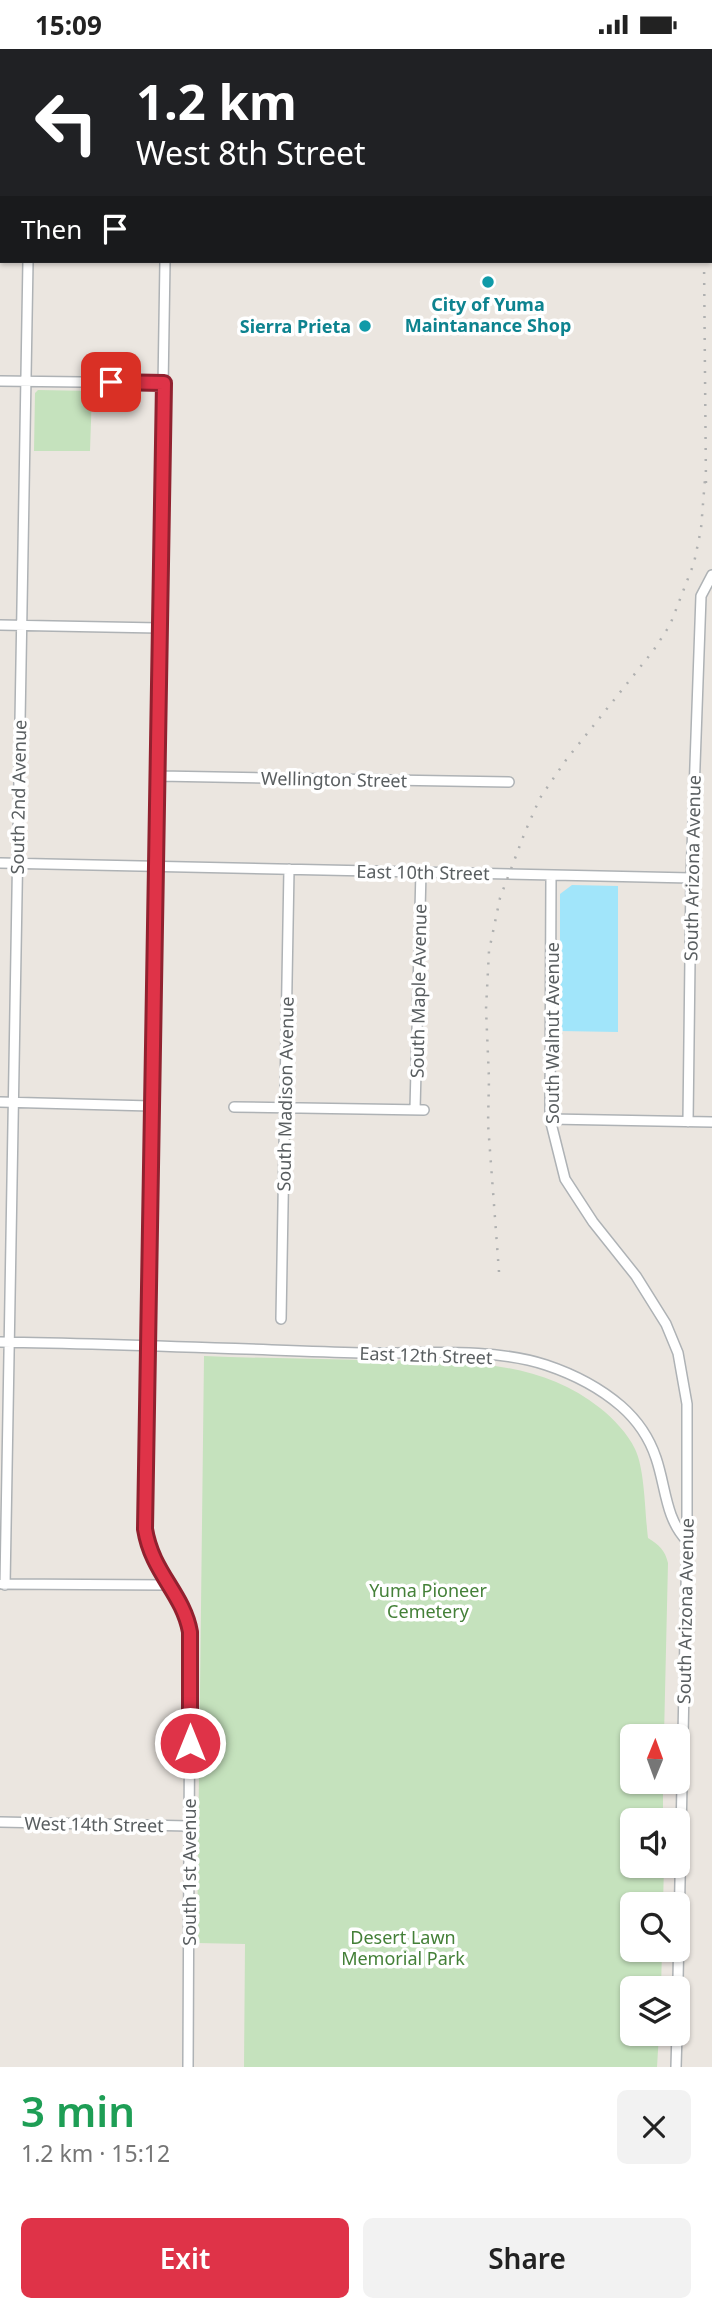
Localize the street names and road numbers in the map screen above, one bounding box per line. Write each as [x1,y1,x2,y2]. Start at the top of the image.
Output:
street label: South 2nd Avenue [5,720,31,874]
street label: Wellington Street [261,766,408,792]
street label: South Arizona Avenue [678,775,706,961]
street label: East 10th Street [356,859,490,885]
street label: South Maple Avenue [404,904,432,1078]
street label: South Walnut Avenue [540,942,564,1124]
street label: South Madison Avenue [271,996,299,1192]
street label: East 12th Street [359,1341,493,1369]
street label: South Arizona Avenue [671,1518,699,1704]
street label: South 1st Avenue [177,1798,201,1946]
street label: West 14th Street [24,1811,164,1837]

